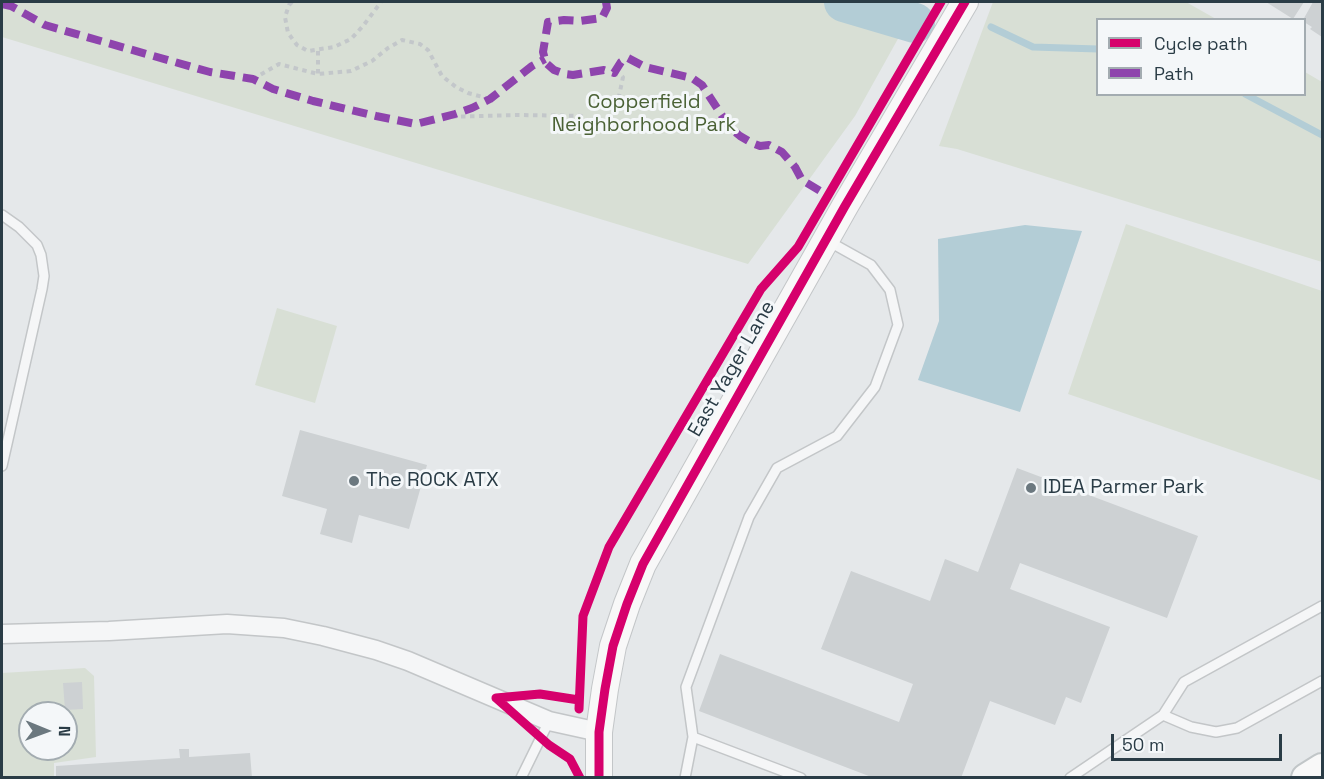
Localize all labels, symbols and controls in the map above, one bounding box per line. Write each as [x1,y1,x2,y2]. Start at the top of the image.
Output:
legend [1096,18,1306,96]
text: Cycle path [1154,32,1248,55]
text: Path [1154,62,1194,85]
park label: Copperfield Neighborhood Park [552,91,736,138]
street label: East Yager Lane [683,297,781,441]
place label: The ROCK ATX [366,469,499,493]
marker: The ROCK ATX [347,474,361,488]
place label: IDEA Parmer Park [1043,476,1204,500]
marker: IDEA Parmer Park [1024,481,1038,495]
north arrow [18,701,78,761]
scale bar [1114,722,1285,760]
text: N [54,726,75,737]
text: 50 m [1122,733,1164,756]

